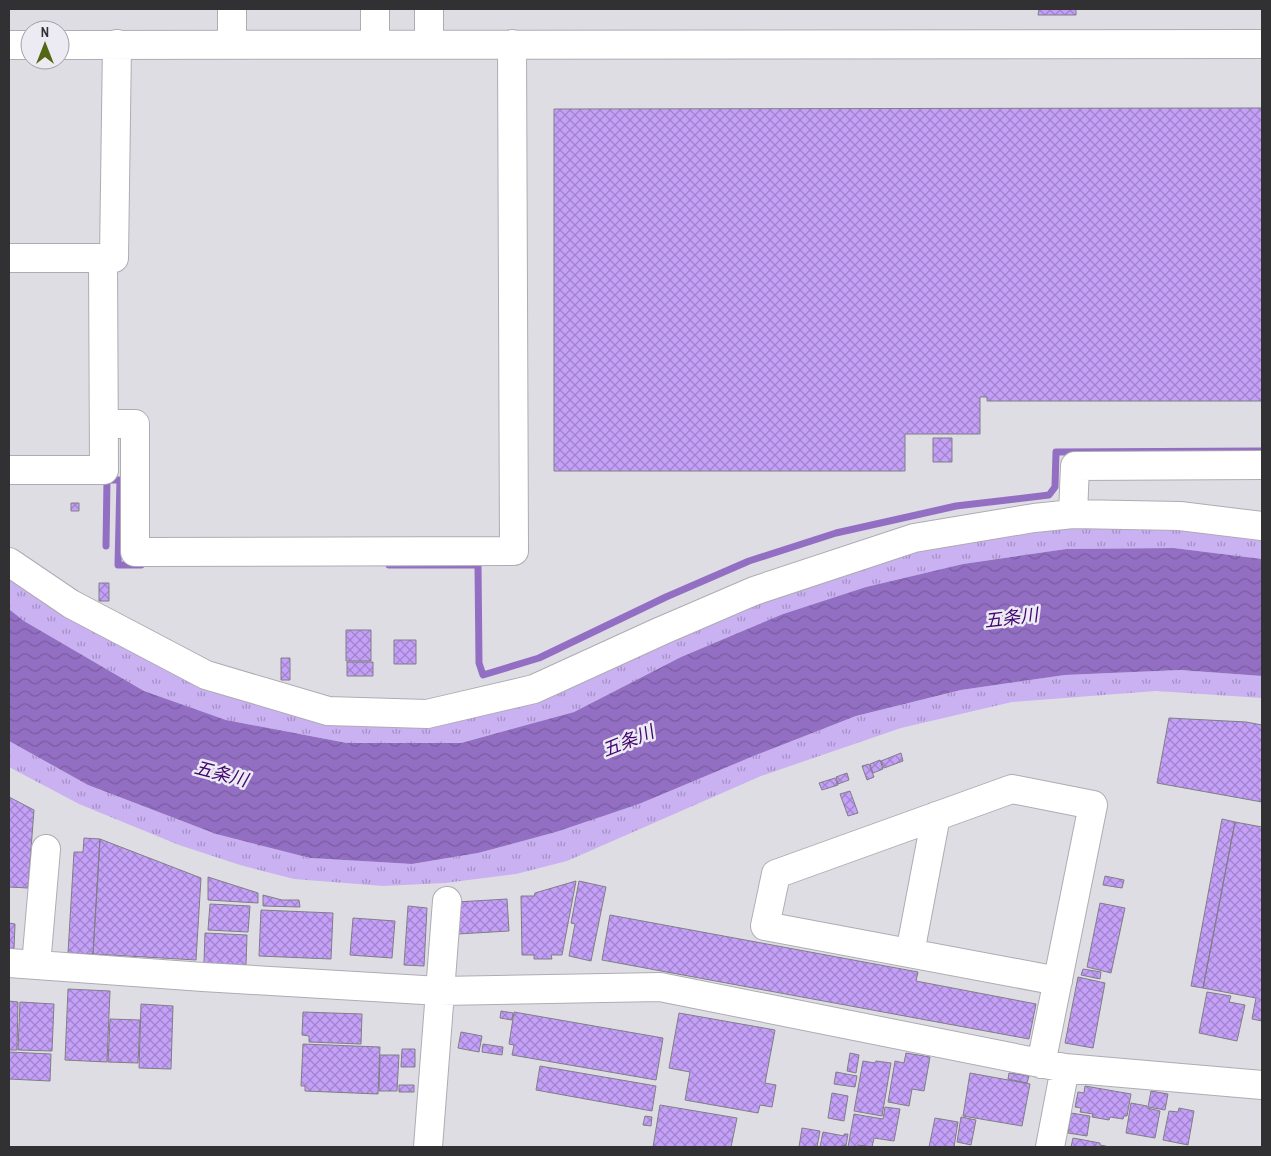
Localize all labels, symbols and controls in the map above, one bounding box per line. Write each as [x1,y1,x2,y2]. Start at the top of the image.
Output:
north arrow [20,20,70,70]
text: N [41,23,49,41]
water label: 五条川 [983,602,1041,633]
water label: 五条川 [598,718,659,762]
water label: 五条川 [192,754,252,793]

